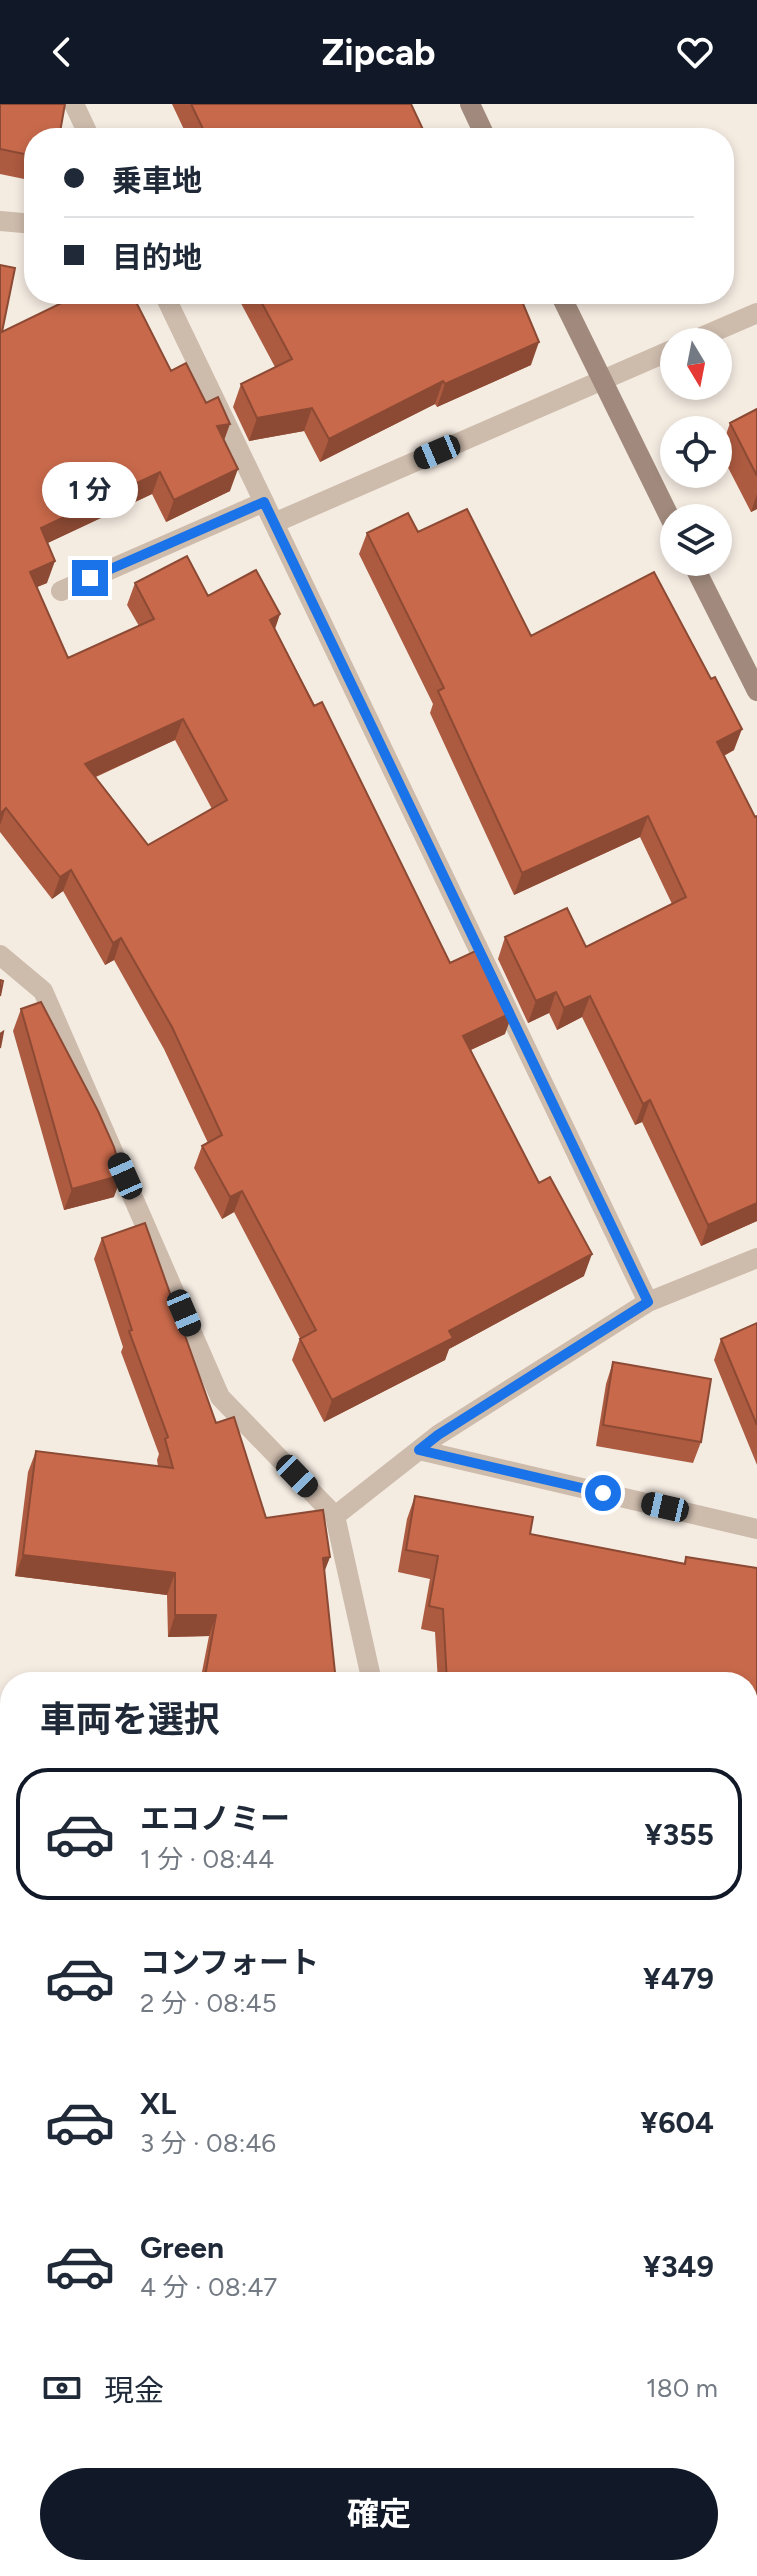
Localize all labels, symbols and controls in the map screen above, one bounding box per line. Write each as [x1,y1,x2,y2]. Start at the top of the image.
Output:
icon: back [40,30,84,74]
icon: heart [673,30,717,74]
text: Zipcab [321,31,436,74]
text: 乗車地 [112,162,202,199]
text: 目的地 [112,239,202,276]
north arrow [660,328,732,400]
map controls [660,328,732,576]
button: locate [660,416,732,488]
car [410,432,464,472]
callout: 1 分 [42,462,138,518]
text: 1 分 [68,474,112,506]
button: layers [660,504,732,576]
route end [72,560,108,596]
car [104,1149,146,1203]
car [164,1286,204,1340]
car [272,1450,322,1502]
route start [585,1475,621,1511]
car [639,1490,691,1524]
text: 車両を選択 [40,1698,220,1741]
icon: car [44,1798,116,1870]
text: エコノミー [140,1800,290,1837]
text: ¥355 [645,1816,714,1853]
text: 1 分 · 08:44 [140,1843,274,1875]
icon: car [44,1942,116,2014]
text: コンフォート [140,1944,319,1981]
text: ¥479 [643,1960,714,1997]
text: 2 分 · 08:45 [140,1987,277,2019]
text: XL [140,2085,176,2122]
icon: car [44,2086,116,2158]
text: ¥604 [640,2104,714,2141]
text: 3 分 · 08:46 [140,2127,276,2159]
text: Green [140,2229,224,2266]
icon: car [44,2230,116,2302]
text: ¥349 [643,2248,714,2285]
text: 4 分 · 08:47 [140,2271,277,2303]
icon: cash [40,2366,84,2410]
text: 現金 [104,2372,164,2409]
text: 180 m [646,2372,718,2404]
button: 確定 [40,2468,718,2560]

